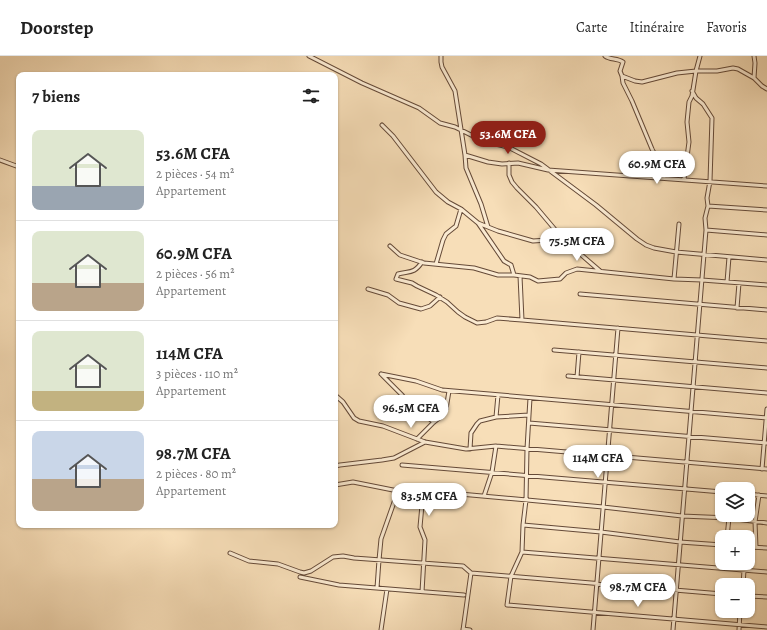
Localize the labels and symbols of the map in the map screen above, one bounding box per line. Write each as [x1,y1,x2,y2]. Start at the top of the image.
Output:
pin: 53.6M CFA [462,121,554,155]
pin: 60.9M CFA [611,151,703,185]
pin: 75.5M CFA [531,228,623,262]
pin: 96.5M CFA [365,395,457,429]
pin: 114M CFA [557,445,639,479]
pin: 83.5M CFA [383,483,475,517]
pin: 98.7M CFA [592,574,684,608]

